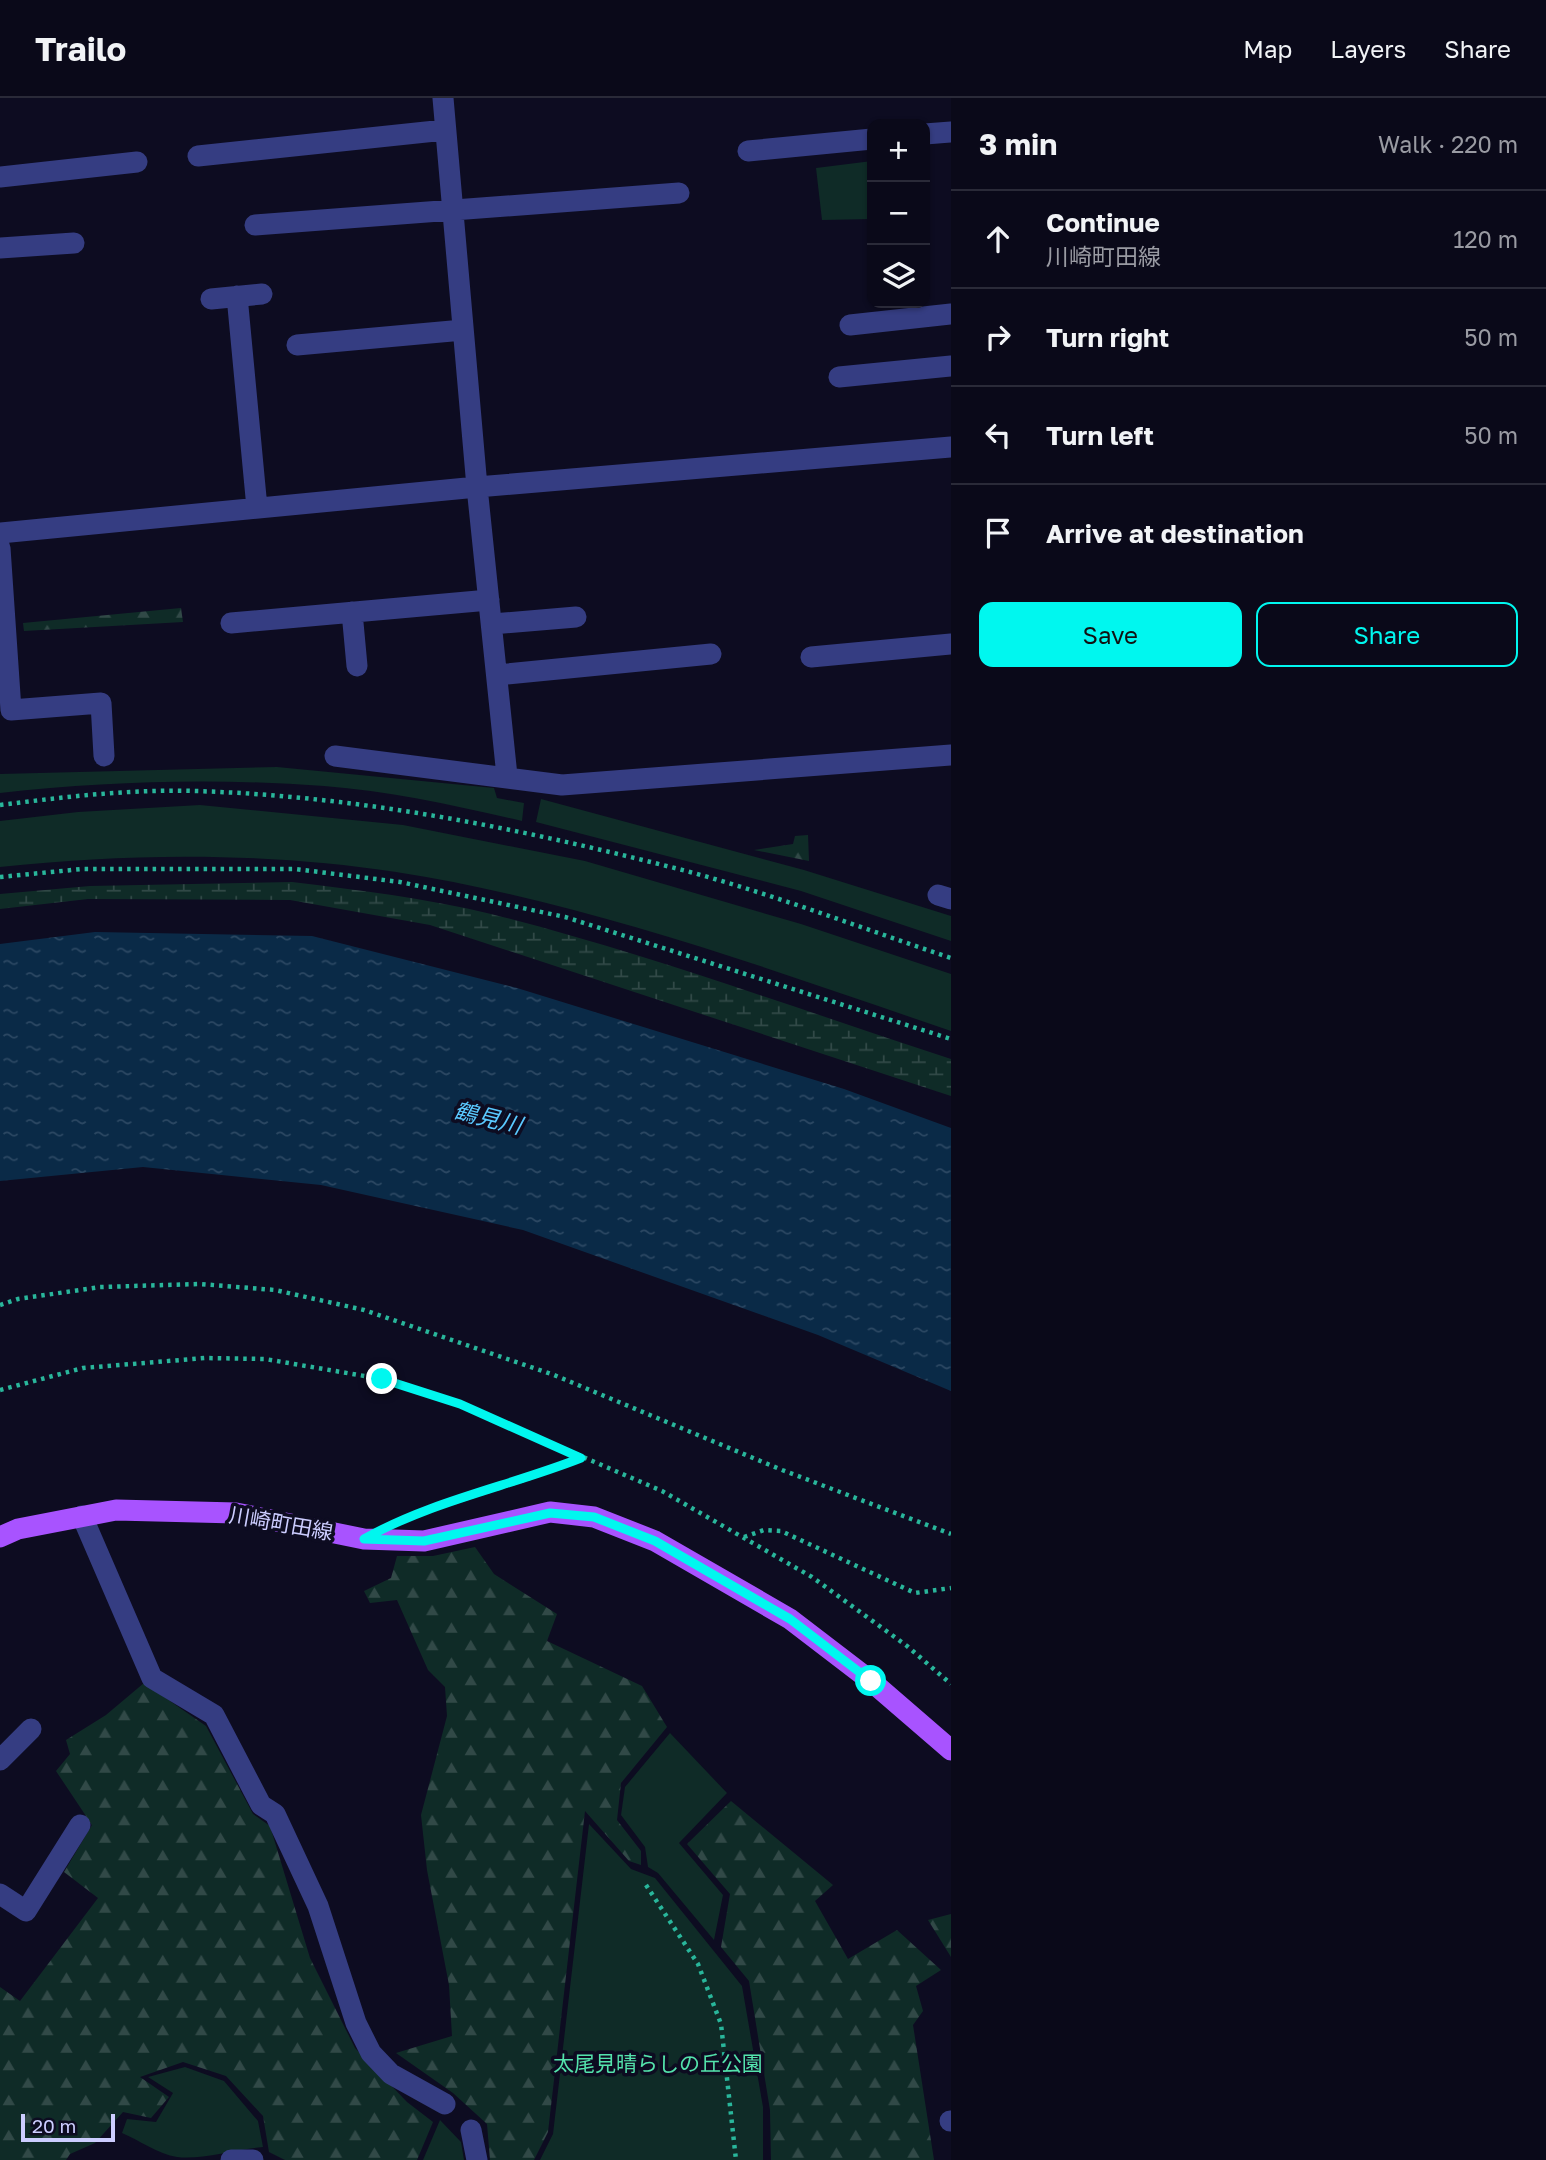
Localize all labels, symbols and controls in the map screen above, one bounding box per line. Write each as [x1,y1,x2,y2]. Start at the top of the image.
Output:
text: Trailo [35,29,126,68]
text: Map [1243,34,1292,63]
text: Layers [1330,34,1406,63]
text: Share [1444,34,1511,63]
map controls [867,119,930,308]
button: + [867,119,930,182]
text: 3 min [979,126,1057,162]
text: Walk · 220 m [1378,130,1518,158]
button: − [867,182,930,245]
text: Continue [1046,207,1160,238]
icon: ahead [979,220,1017,258]
text: 120 m [1453,225,1518,253]
text: 川崎町田線 [1046,242,1161,270]
button: layers [867,245,930,308]
icon: right [979,318,1017,356]
text: Turn right [1046,322,1169,353]
text: 50 m [1464,323,1518,351]
icon: left [979,416,1017,454]
text: Turn left [1046,420,1154,451]
text: 50 m [1464,421,1518,449]
icon: arrive [979,514,1017,552]
text: Arrive at destination [1046,518,1304,549]
button: Save [979,602,1242,667]
button: Share [1256,602,1518,667]
water label: 鶴見川 [451,1095,528,1140]
route end [366,1363,397,1394]
street label: 川崎町田線 [227,1501,335,1545]
route start [855,1665,886,1696]
park label: 太尾見晴らしの丘公園 [553,2050,763,2076]
scale bar [21,2111,116,2143]
text: 20 m [32,2114,76,2137]

